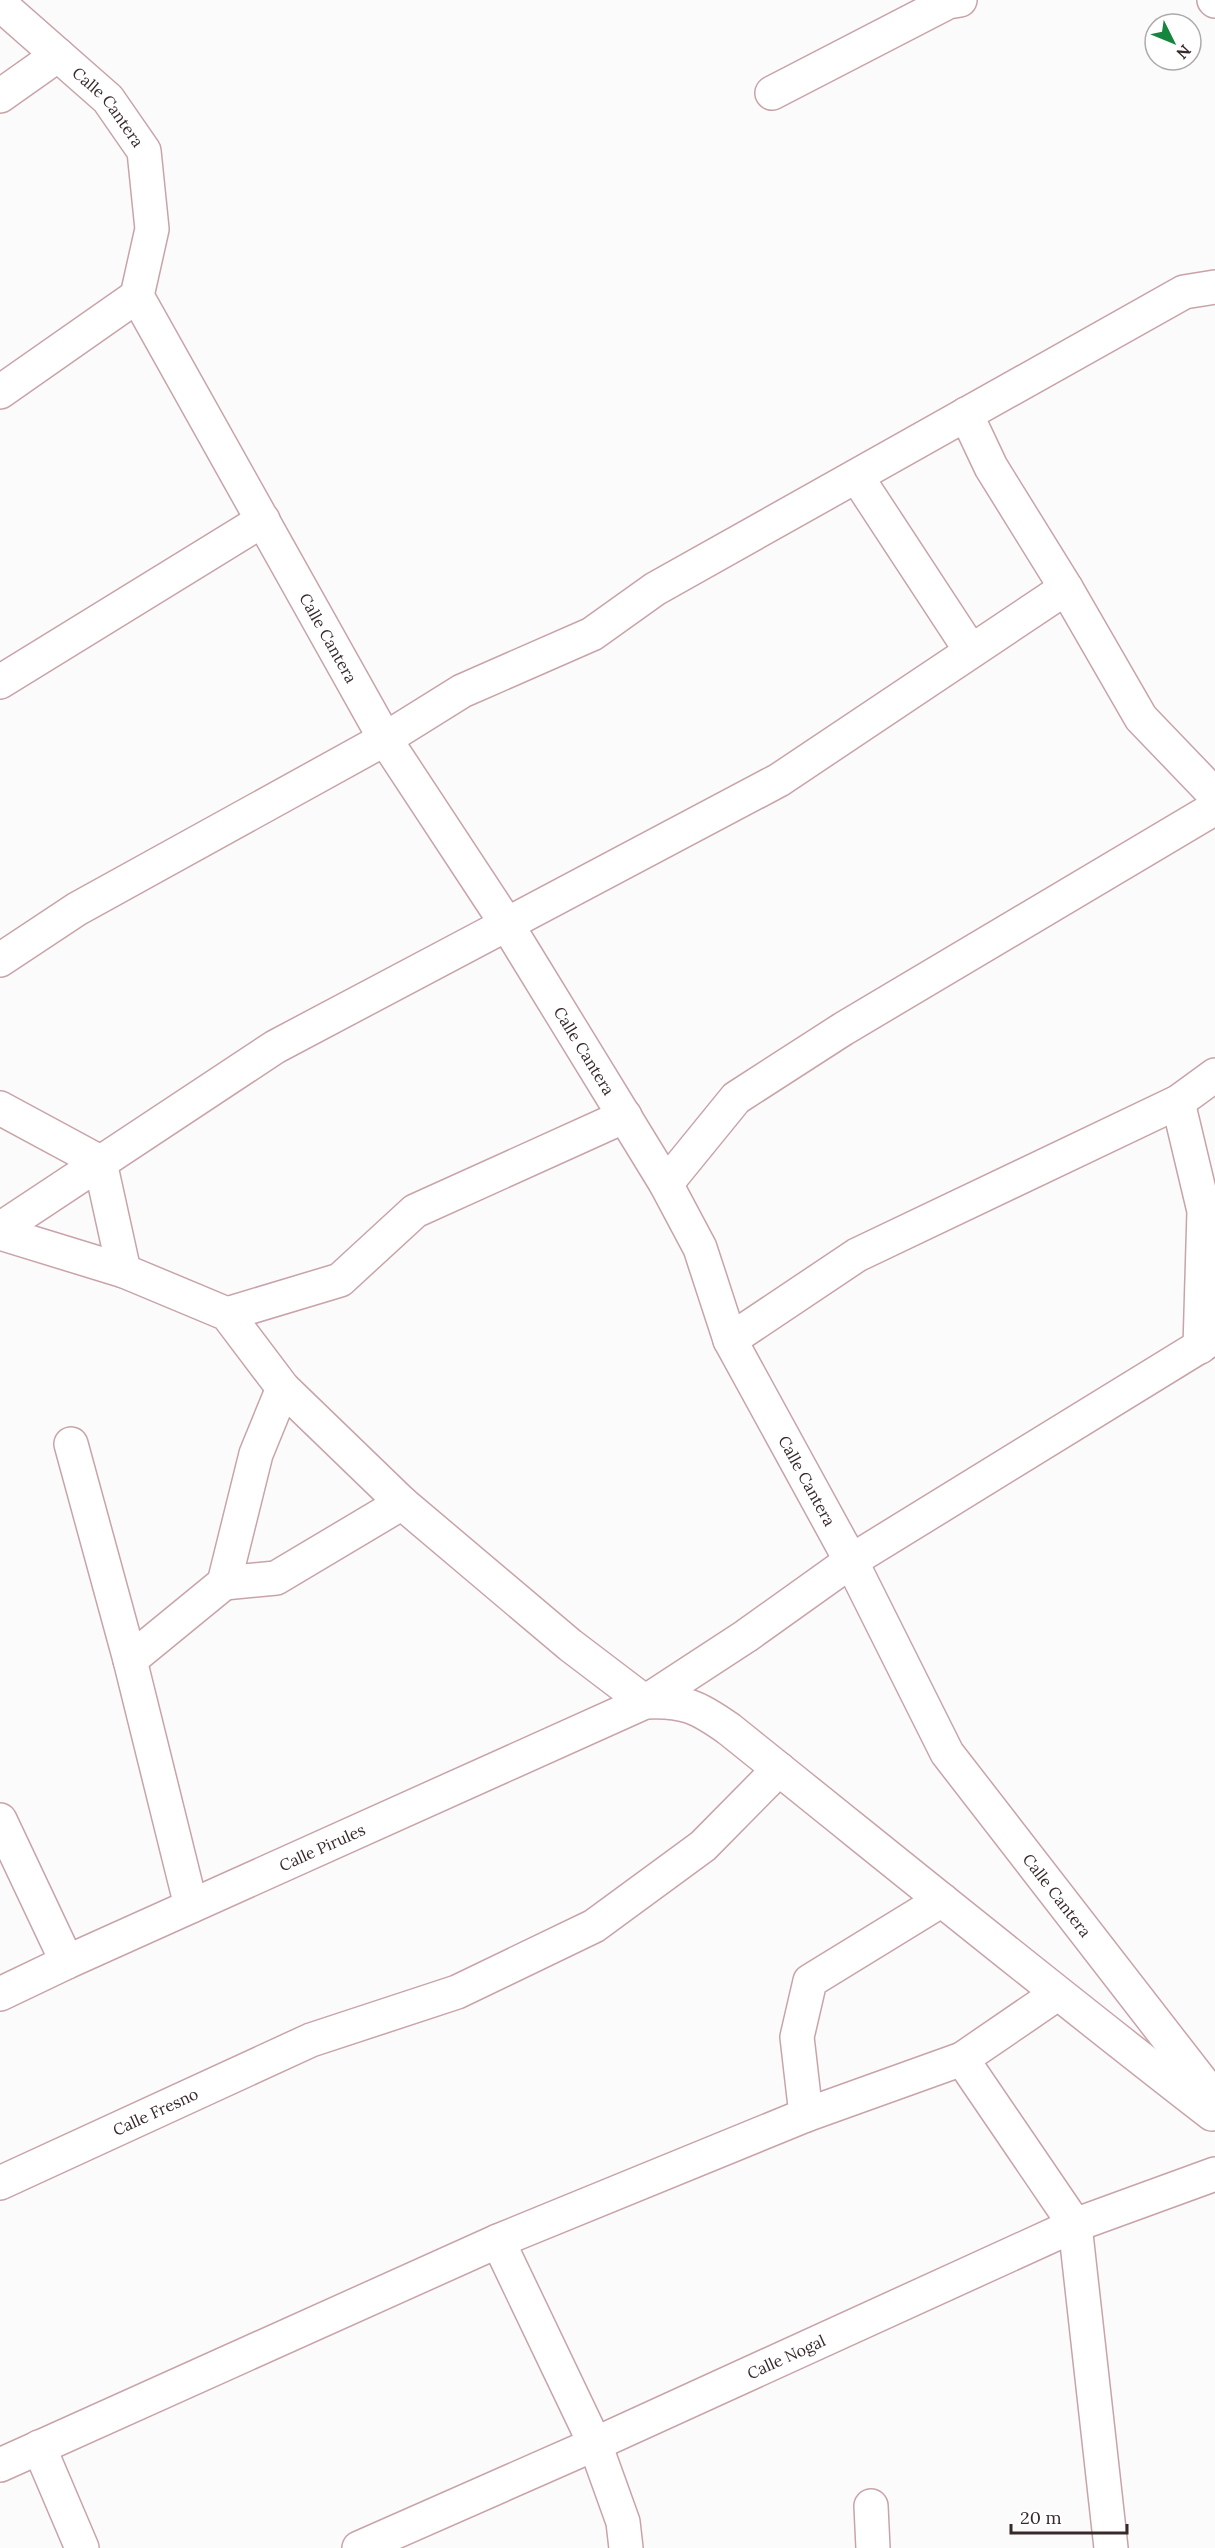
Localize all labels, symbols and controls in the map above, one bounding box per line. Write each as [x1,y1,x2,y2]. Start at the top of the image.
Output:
north arrow [1143,12,1203,72]
text: N [1172,41,1196,64]
street label: Calle Cantera [68,63,148,151]
street label: Calle Cantera [295,589,362,686]
street label: Calle Cantera [550,1003,619,1099]
street label: Calle Cantera [774,1432,840,1530]
street label: Calle Pirules [276,1819,368,1875]
street label: Calle Cantera [1019,1850,1096,1941]
street label: Calle Fresno [110,2083,201,2140]
street label: Calle Nogal [744,2330,829,2383]
scale bar [1011,2497,1126,2535]
text: 20 m [1020,2506,1062,2529]

